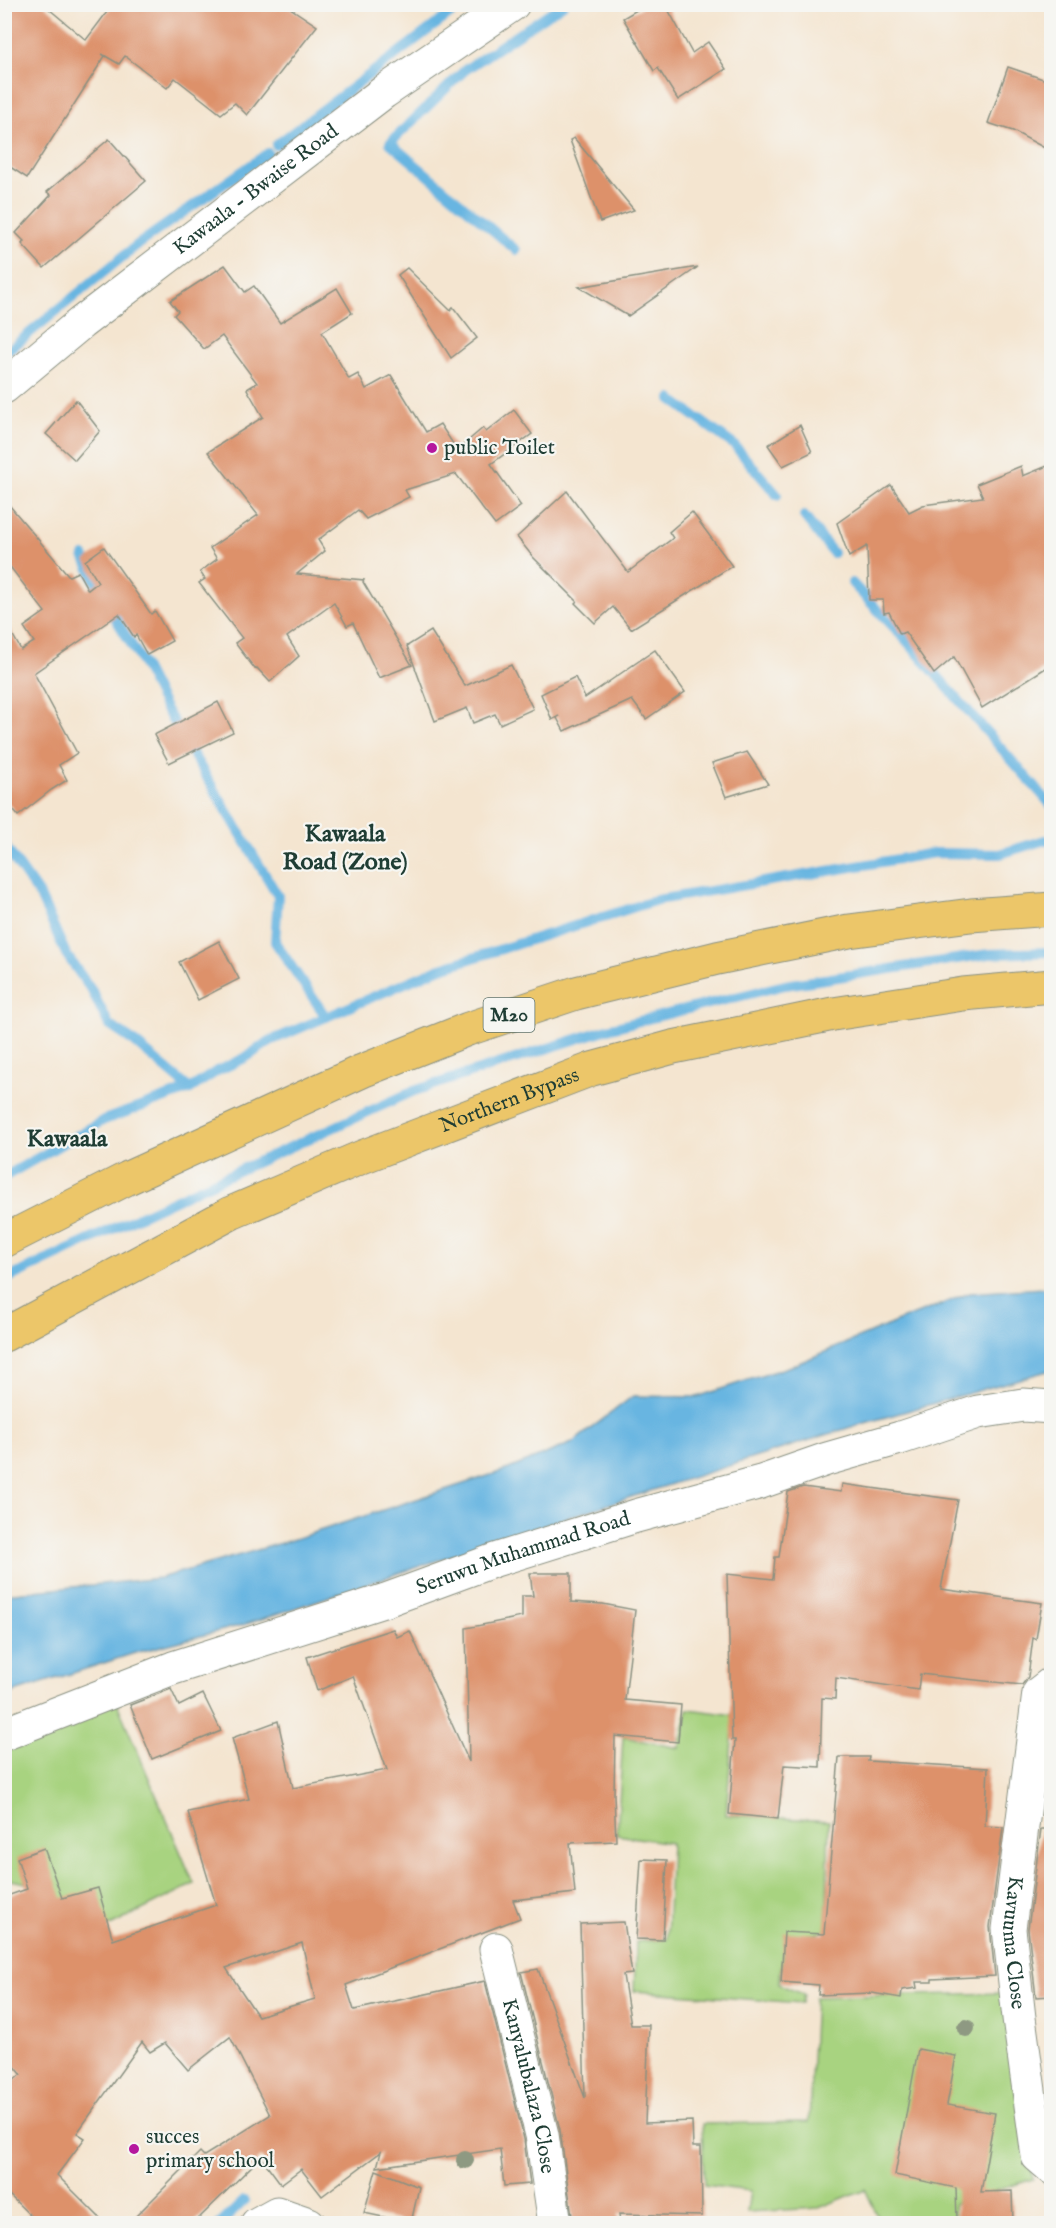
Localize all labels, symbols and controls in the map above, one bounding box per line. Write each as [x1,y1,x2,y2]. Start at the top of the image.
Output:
street label: Kawaala - Bwaise Road [168,118,345,261]
place label: public Toilet [444,435,555,462]
marker: public Toilet [425,441,439,455]
district label: Kawaala Road (Zone) [282,819,408,878]
road number: M20 [484,998,534,1032]
street label: Northern Bypass [436,1062,583,1140]
district label: Kawaala [27,1124,108,1155]
street label: Seruwu Muhammad Road [412,1505,634,1601]
street label: Kavuuma Close [995,1874,1031,2011]
street label: Kanyalubalaza Close [495,1996,561,2176]
place label: succes primary school [146,2124,275,2175]
marker: succes primary school [127,2142,141,2156]

